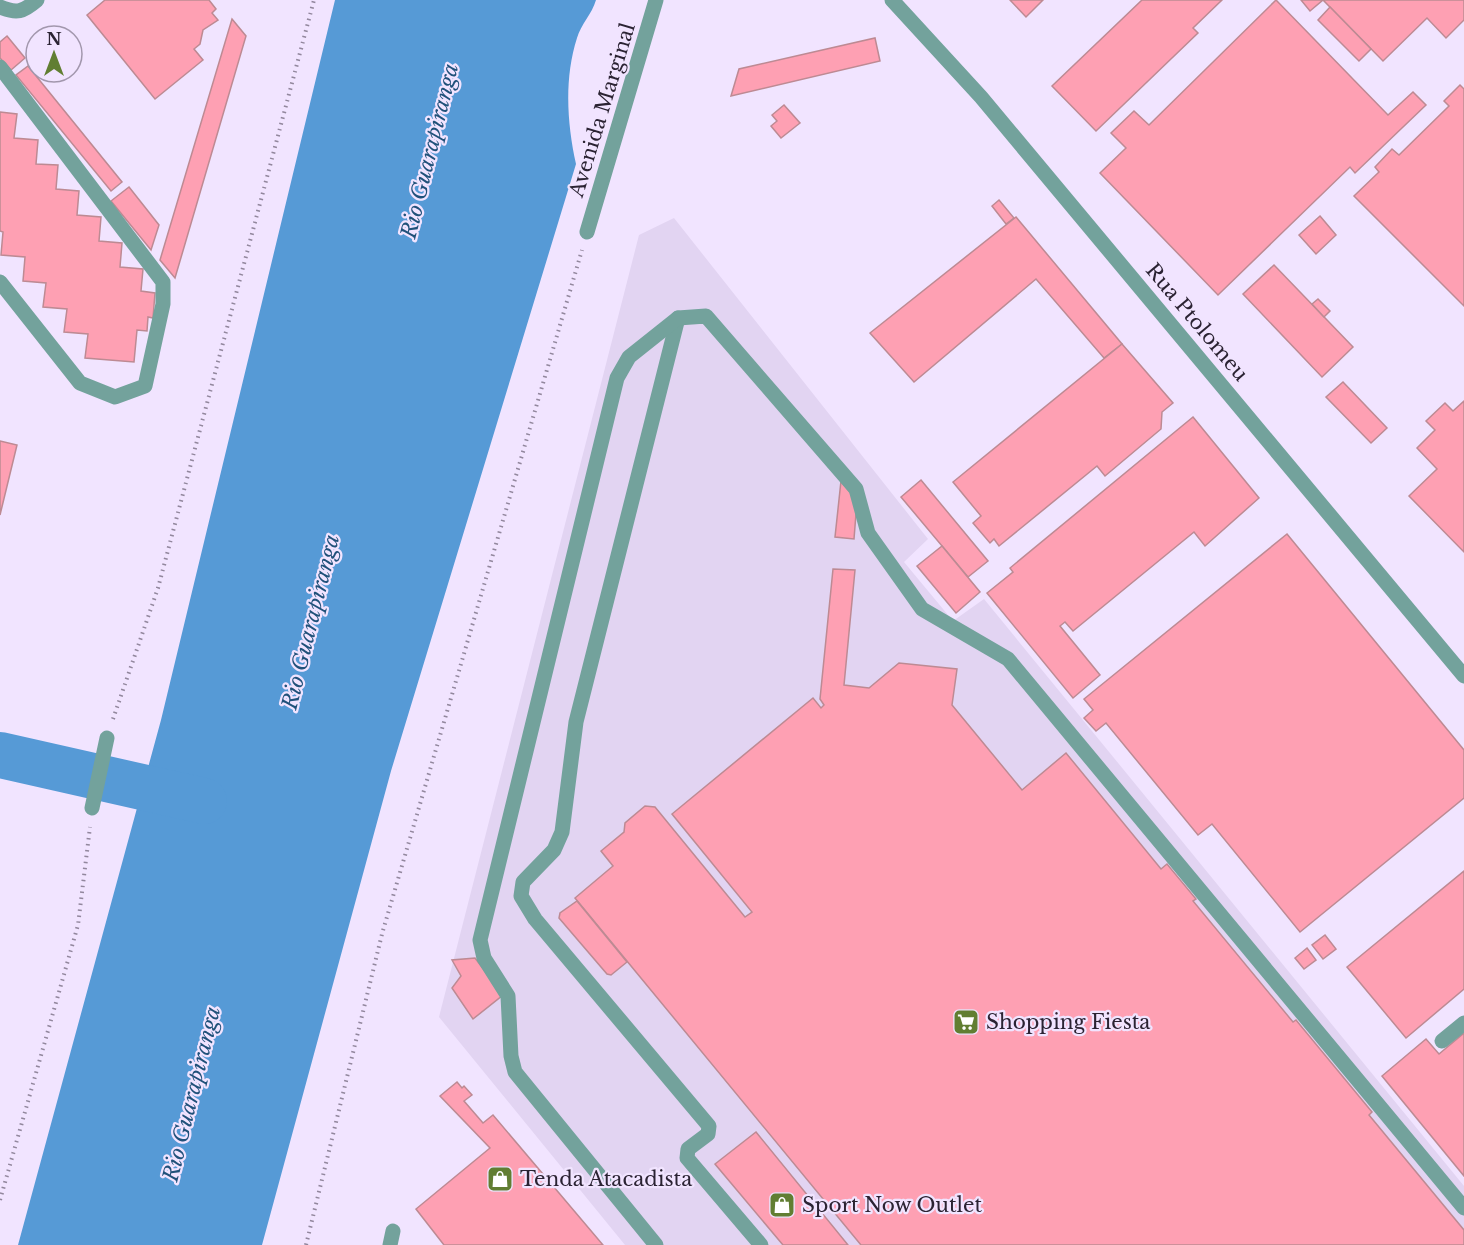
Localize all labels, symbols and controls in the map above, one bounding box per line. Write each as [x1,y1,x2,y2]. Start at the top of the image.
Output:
street label: Avenida Marginal [564,20,640,201]
north arrow [24,24,84,84]
text: N [46,29,62,49]
water label: Rio Guarapiranga [395,61,464,242]
street label: Rua Ptolomeu [1141,258,1253,386]
water label: Rio Guarapiranga [276,532,345,713]
water label: Rio Guarapiranga [157,1004,226,1185]
supermarket icon: Shopping Fiesta [951,1007,981,1037]
place label: Shopping Fiesta [986,1010,1151,1034]
shop icon: Tenda Atacadista [485,1164,515,1194]
place label: Tenda Atacadista [520,1167,693,1191]
shop icon: Sport Now Outlet [767,1190,797,1220]
place label: Sport Now Outlet [802,1193,982,1217]

